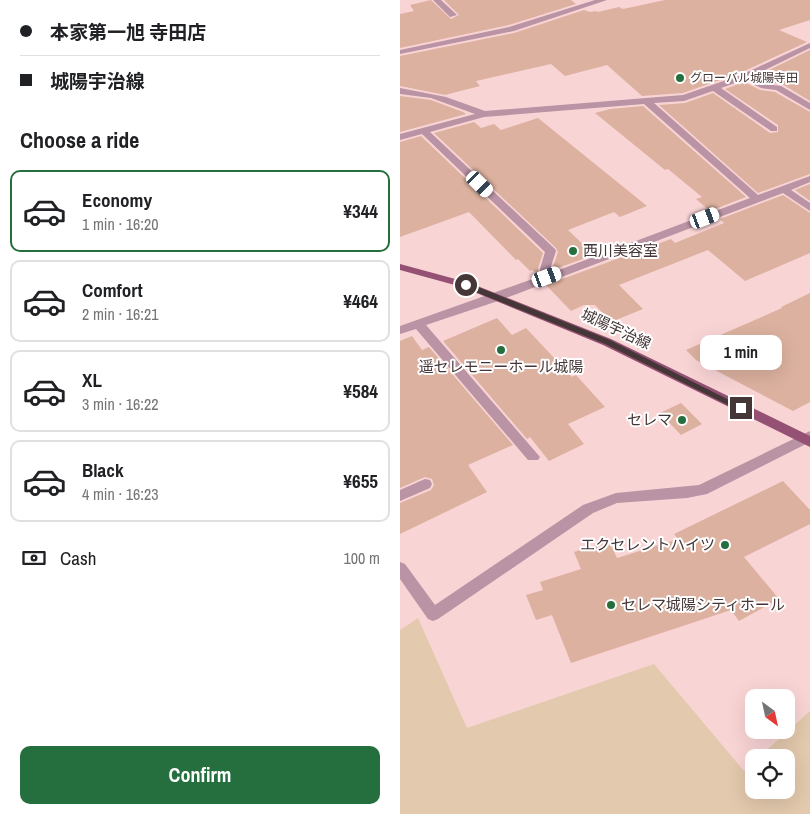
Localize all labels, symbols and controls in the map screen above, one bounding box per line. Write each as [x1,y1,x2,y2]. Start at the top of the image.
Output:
text: 本家第一旭 寺田店 [50,19,206,45]
text: 城陽宇治線 [50,68,145,94]
place label: グローバル城陽寺田 [690,70,798,86]
marker: グローバル城陽寺田 [674,72,686,84]
text: Choose a ride [20,125,139,155]
car [463,168,496,200]
text: Economy [82,187,152,213]
icon: car [22,189,67,234]
text: ¥344 [343,198,378,224]
car [688,206,721,230]
text: 1 min · 16:20 [82,213,159,235]
place label: 西川美容室 [583,240,658,261]
marker: 西川美容室 [567,245,579,257]
car [530,265,563,289]
route start [455,274,477,296]
text: Comfort [82,277,143,303]
icon: car [22,279,67,324]
text: ¥464 [343,288,378,314]
text: 2 min · 16:21 [82,303,159,325]
street label: 城陽宇治線 [578,303,655,354]
callout: 1 min [700,336,782,370]
text: 1 min [724,341,758,363]
marker: 遥セレモニーホール城陽 [495,344,507,356]
place label: 遥セレモニーホール城陽 [418,356,584,377]
text: XL [82,367,102,393]
icon: car [22,369,67,414]
text: ¥584 [343,378,378,404]
text: 3 min · 16:22 [82,393,159,415]
route end [730,397,752,419]
place label: セレマ [627,409,672,430]
marker: セレマ [676,414,688,426]
text: Black [82,457,124,483]
icon: car [22,459,67,504]
text: ¥655 [343,468,378,494]
text: 4 min · 16:23 [82,483,159,505]
place label: エクセレントハイツ [580,534,715,555]
marker: エクセレントハイツ [719,539,731,551]
icon: cash [20,544,48,572]
text: Cash [60,545,96,571]
text: 100 m [344,547,380,569]
place label: セレマ城陽シティホール [621,594,785,615]
marker: セレマ城陽シティホール [605,599,617,611]
north arrow [745,689,795,739]
map controls [745,689,795,799]
button: Confirm [20,746,380,804]
button: locate [745,749,795,799]

